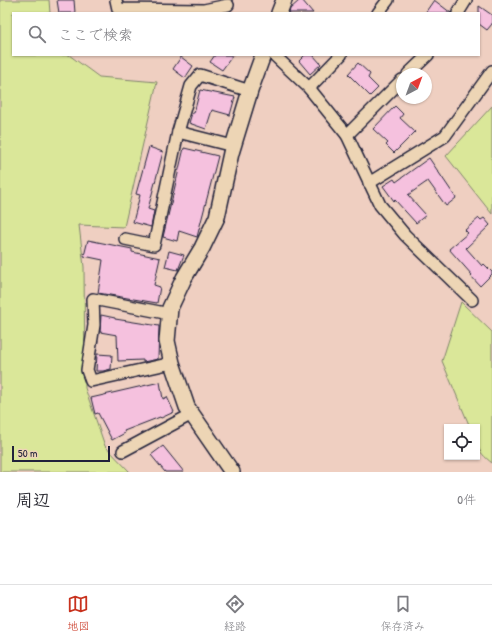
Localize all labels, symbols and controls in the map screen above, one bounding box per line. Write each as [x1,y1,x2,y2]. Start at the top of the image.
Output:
search box [12,12,480,56]
icon: search [26,23,48,45]
text: ここで検索 [58,24,133,45]
north arrow [396,68,432,104]
map controls [444,424,480,460]
button: locate [444,424,480,460]
scale bar [12,444,110,463]
text: 50 m [18,446,38,460]
text: 周辺 [16,488,50,511]
text: 0件 [457,490,476,508]
tab: 地図 [67,593,89,633]
tab: 経路 [224,593,246,633]
tab: 保存済み [381,593,425,633]

